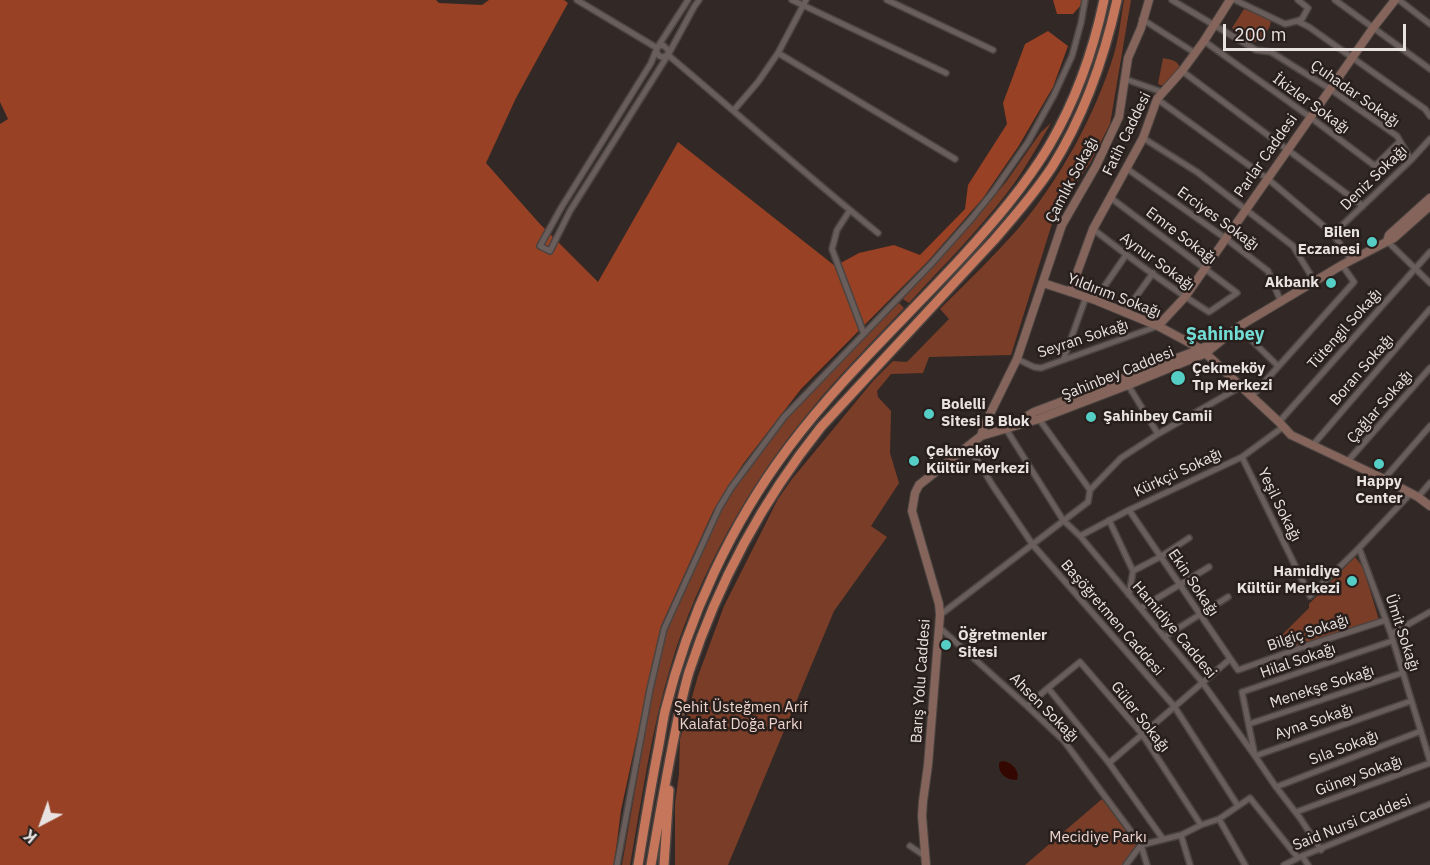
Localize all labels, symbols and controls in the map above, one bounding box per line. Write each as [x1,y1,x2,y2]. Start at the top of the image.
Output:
scale bar [1226,12,1409,50]
text: 200 m [1234,23,1286,46]
street label: Çuhadar Sokağı [1307,57,1403,131]
street label: İkizler Sokağı [1269,70,1353,138]
street label: Fatih Caddesi [1099,89,1155,179]
street label: Parlar Caddesi [1231,111,1301,201]
street label: Çamlık Sokağı [1042,134,1102,226]
street label: Deniz Sokağı [1337,142,1411,214]
street label: Erciyes Sokağı [1174,183,1262,255]
street label: Emre Sokağı [1142,204,1220,268]
place label: Bilen Eczanesi [1298,224,1360,259]
street label: Aynur Sokağı [1116,229,1198,295]
marker: Bilen Eczanesi [1365,235,1379,249]
street label: Yıldırım Sokağı [1064,270,1164,322]
place label: Akbank [1265,274,1319,292]
marker: Akbank [1324,276,1338,290]
street label: Tütengil Sokağı [1304,285,1386,373]
street label: Seyran Sokağı [1035,316,1131,362]
district label: Şahinbey [1186,324,1264,346]
street label: Boran Sokağı [1326,331,1398,409]
street label: Şahinbey Caddesi [1059,343,1177,405]
place label: Çekmeköy Tıp Merkezi [1192,360,1272,395]
street label: Çağlar Sokağı [1343,367,1417,447]
marker: Çekmeköy Tıp Merkezi [1169,369,1187,387]
place label: Bolelli Sitesi B Blok [941,396,1029,431]
marker: Bolelli Sitesi B Blok [922,407,936,421]
place label: Şahinbey Camii [1103,408,1212,426]
marker: Şahinbey Camii [1084,410,1098,424]
place label: Çekmeköy Kültür Merkezi [926,443,1029,478]
street label: Kürkçü Sokağı [1131,445,1225,501]
marker: Çekmeköy Kültür Merkezi [907,454,921,468]
marker: Happy Center [1372,457,1386,471]
street label: Yeşil Sokağı [1253,465,1305,545]
place label: Happy Center [1355,473,1403,508]
street label: Ekin Sokağı [1164,546,1222,620]
street label: Başöğretmen Caddesi [1057,556,1167,680]
place label: Hamidiye Kültür Merkezi [1237,563,1340,598]
marker: Hamidiye Kültür Merkezi [1345,574,1359,588]
street label: Hamidiye Caddesi [1128,578,1220,682]
street label: Ümit Sokağı [1381,592,1423,674]
street label: Bilgiç Sokağı [1265,611,1351,655]
street label: Barış Yolu Caddesi [908,618,934,744]
place label: Öğretmenler Sitesi [958,627,1047,662]
marker: Öğretmenler Sitesi [939,638,953,652]
street label: Hilal Sokağı [1258,640,1338,682]
street label: Menekşe Sokağı [1268,662,1376,712]
street label: Ahsen Sokağı [1006,670,1082,746]
street label: Güler Sokağı [1107,678,1173,756]
park label: Şehit Üsteğmen Arif Kalafat Doğa Parkı [674,699,808,734]
street label: Ayna Sokağı [1272,700,1356,744]
street label: Sıla Sokağı [1307,727,1381,769]
street label: Güney Sokağı [1313,752,1405,800]
street label: Said Nursi Caddesi [1290,791,1414,855]
north arrow [12,793,72,853]
text: K [19,825,41,848]
park label: Mecidiye Parkı [1049,829,1147,847]

